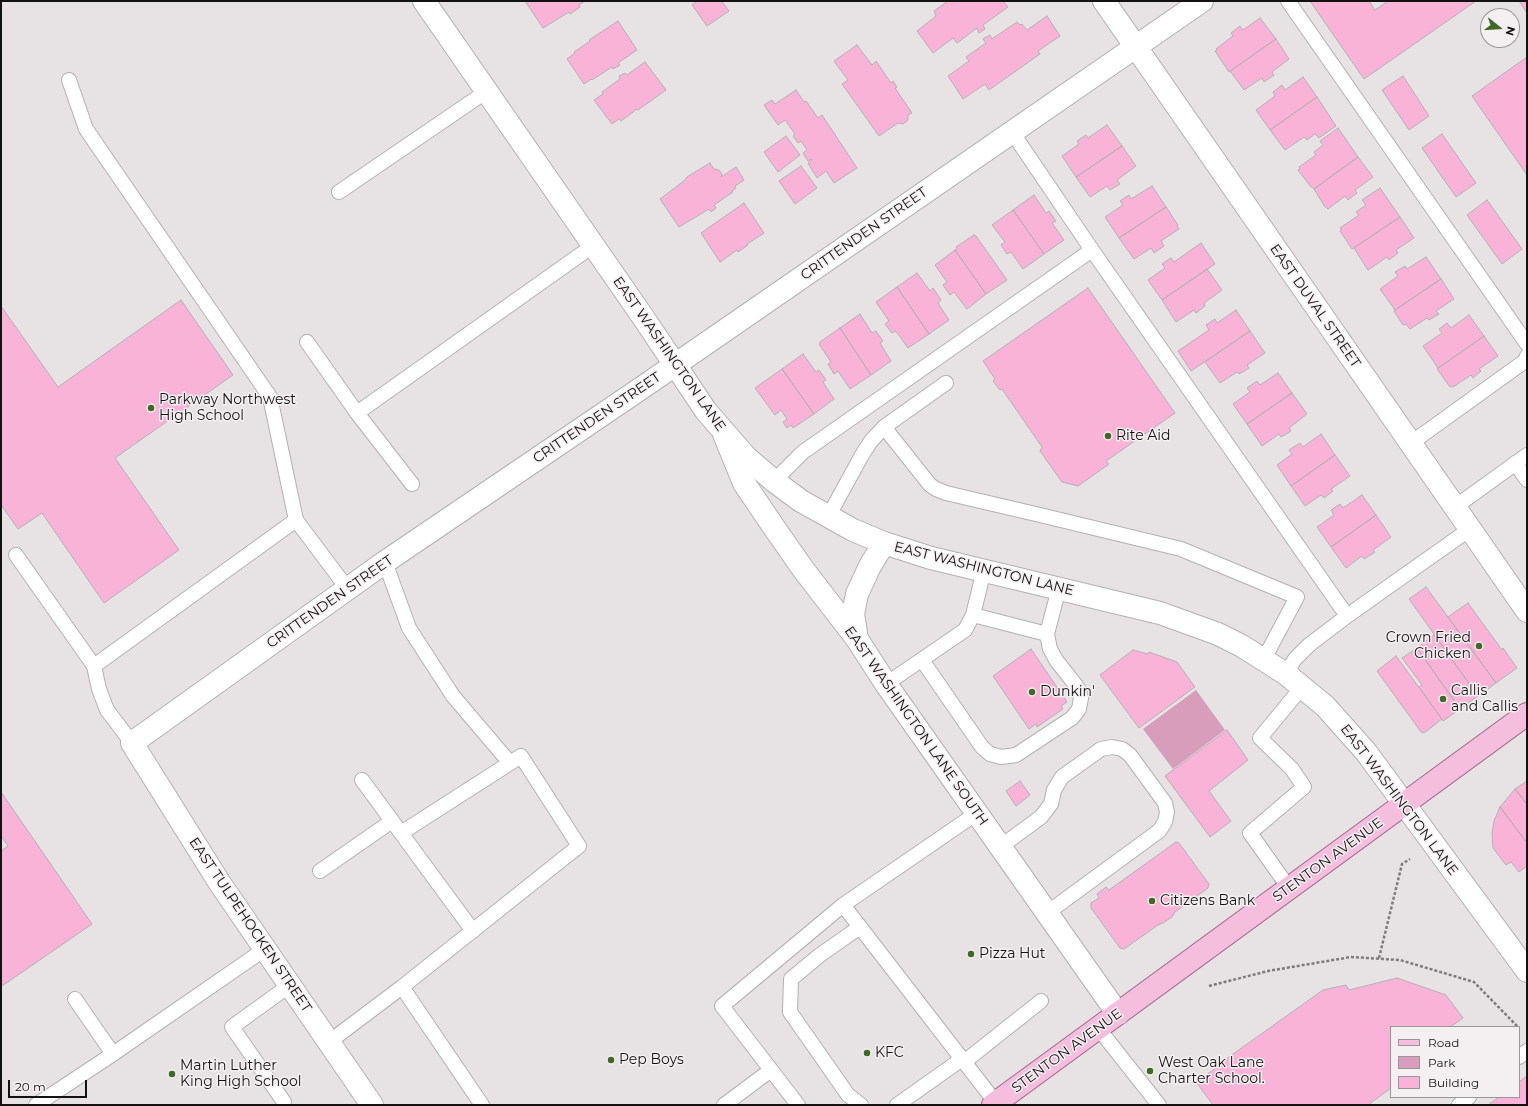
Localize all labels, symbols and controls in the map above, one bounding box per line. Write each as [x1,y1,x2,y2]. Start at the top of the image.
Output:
north arrow [1480,8,1520,48]
text: N [1503,25,1519,38]
street label: CRITTENDEN STREET [797,184,931,284]
street label: EAST DUVAL STREET [1266,241,1364,371]
street label: EAST WASHINGTON LANE [609,273,729,435]
street label: CRITTENDEN STREET [530,369,664,467]
place label: Parkway Northwest High School [159,392,296,424]
marker: Parkway Northwest High School [146,403,156,413]
place label: Rite Aid [1116,428,1171,444]
marker: Rite Aid [1103,431,1113,441]
street label: EAST WASHINGTON LANE [892,538,1076,600]
street label: CRITTENDEN STREET [263,552,397,652]
street label: EAST WASHINGTON LANE SOUTH [841,623,991,829]
place label: Crown Fried Chicken [1386,630,1471,662]
marker: Crown Fried Chicken [1474,641,1484,651]
place label: Callis and Callis [1451,683,1518,716]
place label: Dunkin' [1040,684,1095,700]
marker: Dunkin' [1027,687,1037,697]
marker: Callis and Callis [1438,694,1448,704]
street label: EAST WASHINGTON LANE [1337,721,1461,879]
street label: STENTON AVENUE [1270,814,1386,906]
street label: EAST TULPEHOCKEN STREET [185,835,315,1015]
place label: Citizens Bank [1160,893,1255,909]
marker: Citizens Bank [1147,896,1157,906]
place label: Pizza Hut [979,946,1046,962]
marker: Pizza Hut [966,949,976,959]
street label: STENTON AVENUE [1009,1005,1125,1097]
legend [1390,1026,1520,1098]
text: Road [1428,1035,1459,1050]
place label: KFC [875,1045,904,1061]
marker: KFC [862,1048,872,1058]
place label: Pep Boys [619,1052,684,1068]
marker: Pep Boys [606,1055,616,1065]
place label: West Oak Lane Charter School. [1158,1055,1265,1088]
text: Park [1428,1055,1455,1070]
place label: Martin Luther King High School [180,1058,301,1090]
marker: West Oak Lane Charter School. [1145,1066,1155,1076]
marker: Martin Luther King High School [167,1069,177,1079]
scale bar [10,1072,89,1098]
text: Building [1428,1075,1479,1090]
text: 20 m [15,1079,46,1094]

